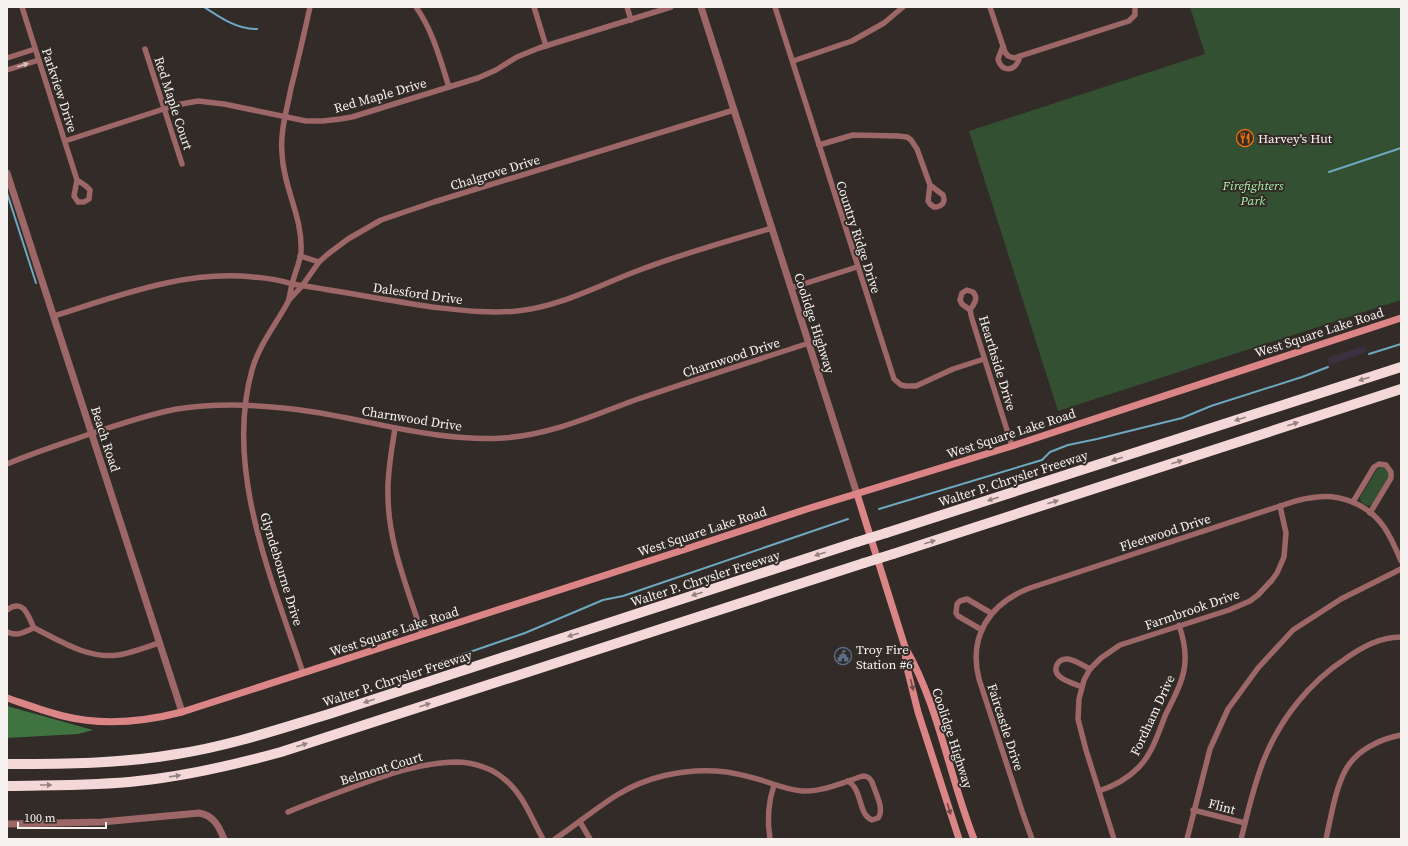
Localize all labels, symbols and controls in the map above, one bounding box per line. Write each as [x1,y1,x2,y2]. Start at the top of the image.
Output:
street label: Parkview Drive [38,46,81,135]
street label: Red Maple Court [150,54,197,153]
one-way arrow [17,62,29,68]
street label: Red Maple Drive [332,74,429,117]
restaurant icon: Harvey's Hut [1235,128,1255,148]
place label: Harvey's Hut [1258,130,1333,147]
street label: Chalgrove Drive [448,151,542,194]
park label: Firefighters Park [1222,177,1284,209]
street label: Country Ridge Drive [832,179,885,296]
street label: Coolidge Highway [790,271,839,376]
street label: Dalesford Drive [372,279,464,308]
street label: West Square Lake Road [1253,303,1386,361]
street label: Hearthside Drive [975,313,1020,413]
street label: Charnwood Drive [680,334,782,381]
one-way arrow [1358,376,1370,382]
street label: Charnwood Drive [361,402,464,435]
street label: Beach Road [87,404,124,475]
street label: West Square Lake Road [945,404,1078,462]
one-way arrow [1234,416,1246,422]
one-way arrow [1287,421,1299,427]
street label: Walter P. Chrysler Freeway [936,446,1090,511]
one-way arrow [1110,456,1122,462]
one-way arrow [1171,458,1183,464]
one-way arrow [987,496,999,502]
one-way arrow [1048,499,1060,505]
street label: West Square Lake Road [636,502,769,560]
street label: Glyndebourne Drive [256,510,307,628]
street label: Fleetwood Drive [1117,510,1213,555]
one-way arrow [924,539,936,545]
street label: Walter P. Chrysler Freeway [628,546,782,611]
one-way arrow [814,551,826,557]
street label: Farmbrook Drive [1142,585,1242,634]
one-way arrow [690,592,702,598]
street label: West Square Lake Road [328,602,461,660]
one-way arrow [567,632,579,638]
place label: Troy Fire Station #6 [856,641,913,673]
street label: Walter P. Chrysler Freeway [320,646,474,711]
public building icon: Troy Fire Station #6 [833,646,853,666]
street label: Fordham Drive [1126,672,1179,758]
one-way arrow [909,679,915,691]
street label: Faircastle Drive [983,681,1028,773]
street label: Coolidge Highway [928,686,977,791]
one-way arrow [363,698,375,704]
one-way arrow [420,702,432,708]
one-way arrow [296,742,308,748]
street label: Belmont Court [338,748,425,789]
one-way arrow [169,773,182,779]
one-way arrow [40,782,53,788]
street label: Flint [1206,795,1238,818]
scale bar [18,804,106,830]
one-way arrow [946,804,952,816]
text: 100 m [24,810,56,826]

